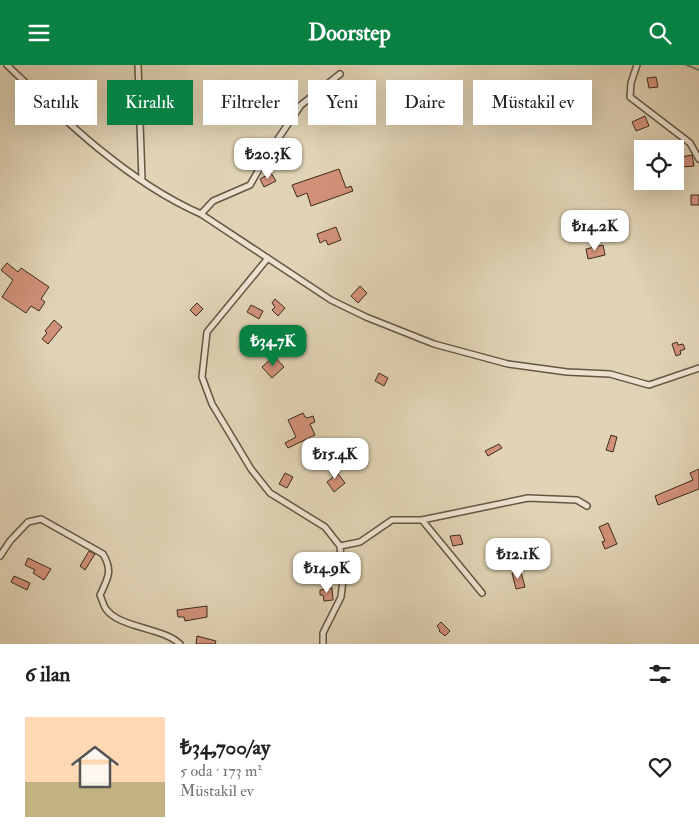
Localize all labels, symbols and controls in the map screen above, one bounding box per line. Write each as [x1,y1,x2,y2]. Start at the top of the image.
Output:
icon: menu [25,19,53,47]
text: Doorstep [308,19,391,47]
icon: search [646,19,674,47]
chip: Satılık [15,80,97,125]
chip: Kiralık [107,80,193,125]
chip: Filtreler [203,80,298,125]
chip: Yeni [308,80,376,125]
chip: Daire [386,80,463,125]
chip: Müstakil ev [473,80,592,125]
pin: ₺20.3K [227,137,309,180]
map controls [634,140,684,190]
button: locate [634,140,684,190]
text: ₺20.3K [245,144,291,164]
pin: ₺14.2K [554,209,636,252]
text: ₺14.2K [572,216,618,236]
pin: ₺34.7K [232,325,314,367]
text: ₺34.7K [250,331,296,351]
pin: ₺15.4K [294,437,376,480]
text: ₺15.4K [313,444,357,464]
pin: ₺12.1K [477,537,559,580]
text: ₺12.1K [497,544,539,564]
pin: ₺14.9K [286,551,368,594]
text: ₺14.9K [304,558,350,578]
icon: filters [646,660,674,688]
text: 6 ilan [25,661,70,688]
text: ₺34,700/ay [180,734,270,761]
icon: home [65,737,125,797]
icon: heart [646,753,674,781]
text: 5 oda · 173 m² [180,761,262,781]
text: Müstakil ev [180,781,254,801]

